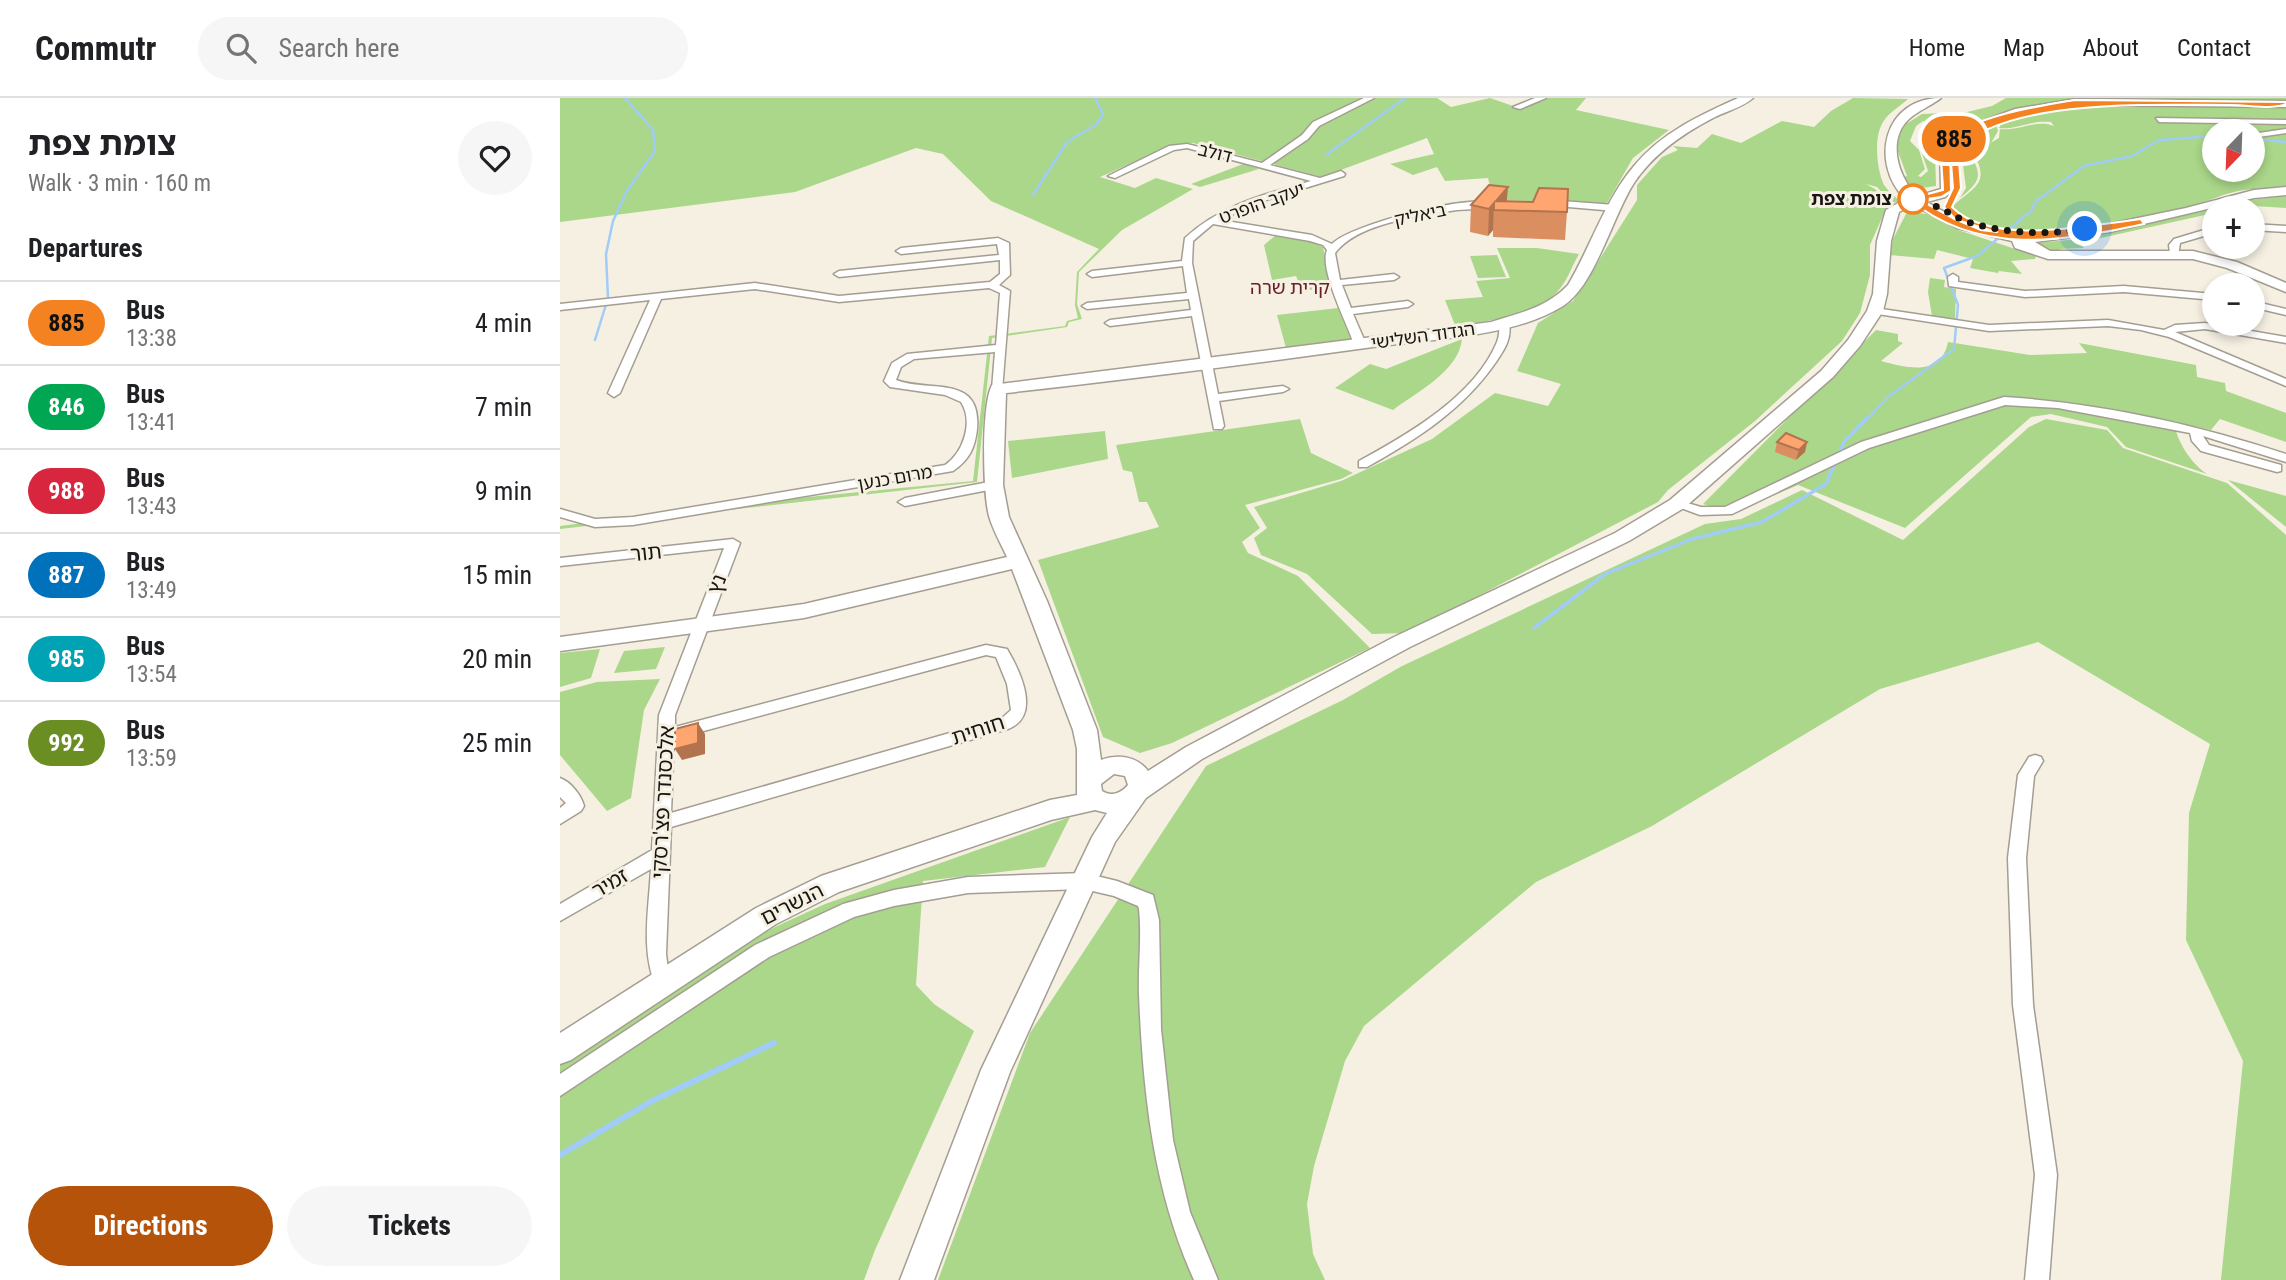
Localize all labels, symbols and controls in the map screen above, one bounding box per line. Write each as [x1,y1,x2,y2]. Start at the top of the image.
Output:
search box [198,17,688,80]
text: Commutr [35,29,156,68]
icon: search [222,29,260,67]
text: Search here [278,33,399,63]
text: Home [1909,34,1965,62]
text: Map [2003,34,2045,62]
text: About [2083,34,2139,62]
text: Contact [2177,34,2251,62]
line badge: 885 [1914,116,1994,162]
north arrow [2202,119,2264,182]
map controls [2202,119,2265,336]
button: heart [458,121,532,195]
text: צומת צפת [28,124,177,163]
text: 885 [1936,125,1972,153]
street label: דולב [1196,138,1234,167]
text: Walk · 3 min · 160 m [28,170,211,197]
street label: יעקב הופרט [1216,177,1307,228]
marker: צומת צפת [1898,184,1928,214]
place label: צומת צפת [1811,188,1892,209]
button: + [2202,196,2265,259]
street label: ביאליק [1392,199,1448,230]
your location [2067,211,2102,246]
text: Departures [28,233,143,263]
button: − [2202,273,2265,336]
district label: קרית שרה [1250,276,1330,299]
text: Bus [126,295,165,325]
text: 4 min [475,308,532,338]
text: 885 [48,309,85,337]
street label: הגדוד השלישי [1370,318,1476,353]
text: 13:38 [126,325,177,352]
text: Bus [126,379,165,409]
text: 7 min [475,392,532,422]
text: 846 [48,393,85,421]
text: 13:41 [126,409,177,436]
street label: מרום כנען [856,461,934,494]
text: Bus [126,463,165,493]
text: 9 min [475,476,532,506]
text: 988 [48,477,85,505]
text: 13:43 [126,493,177,520]
street label: תור [629,539,663,567]
text: Bus [126,547,165,577]
text: 15 min [462,560,532,590]
text: 887 [48,561,85,589]
street label: נץ [702,571,732,597]
text: 13:49 [126,577,177,604]
text: Bus [126,631,165,661]
text: 20 min [462,644,532,674]
text: 985 [48,645,85,673]
text: 13:54 [126,661,177,688]
street label: חוחית [948,710,1008,750]
text: Bus [126,715,165,745]
street label: אלכסנדר פצ'רסקי [647,725,679,879]
text: 25 min [462,728,532,758]
text: 992 [48,729,85,757]
text: 13:59 [126,745,177,772]
street label: זמיר [588,863,632,903]
street label: הנשרים [757,878,827,930]
button: Directions [28,1186,273,1266]
button: Tickets [287,1186,532,1266]

